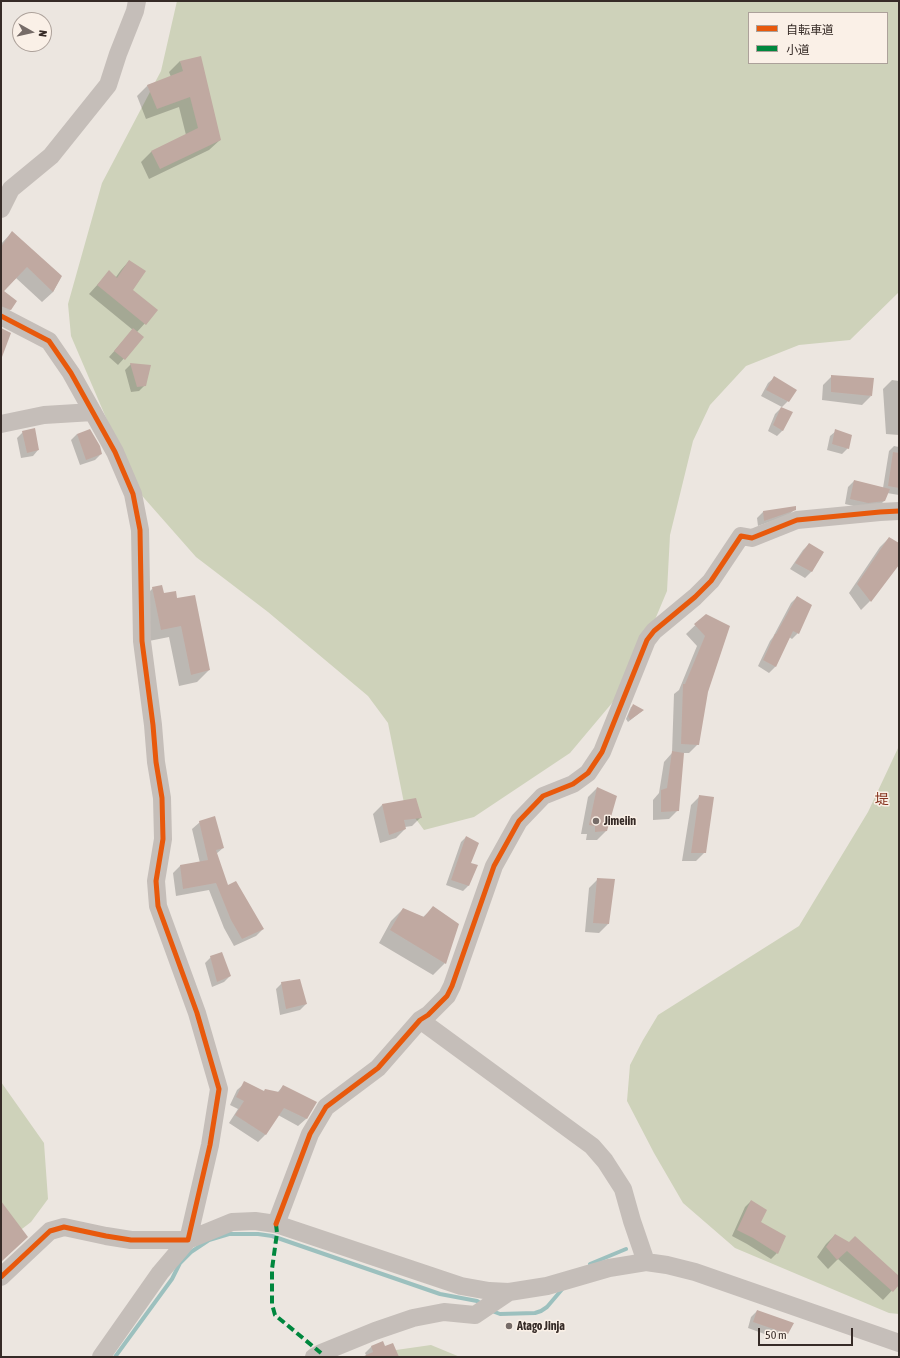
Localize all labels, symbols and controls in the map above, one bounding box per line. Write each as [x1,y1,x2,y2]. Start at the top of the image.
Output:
north arrow [12,12,52,52]
legend [748,12,888,64]
text: 自転車道 [786,23,834,37]
text: N [36,29,49,38]
text: 小道 [786,43,810,57]
district label: 堤 [875,792,889,808]
place label: Jimeiin [604,814,636,828]
marker: Jimeiin [591,816,601,826]
place label: Atago Jinja [517,1319,565,1333]
scale bar [760,1320,855,1346]
marker: Atago Jinja [504,1321,514,1331]
text: 50 m [765,1328,787,1342]

